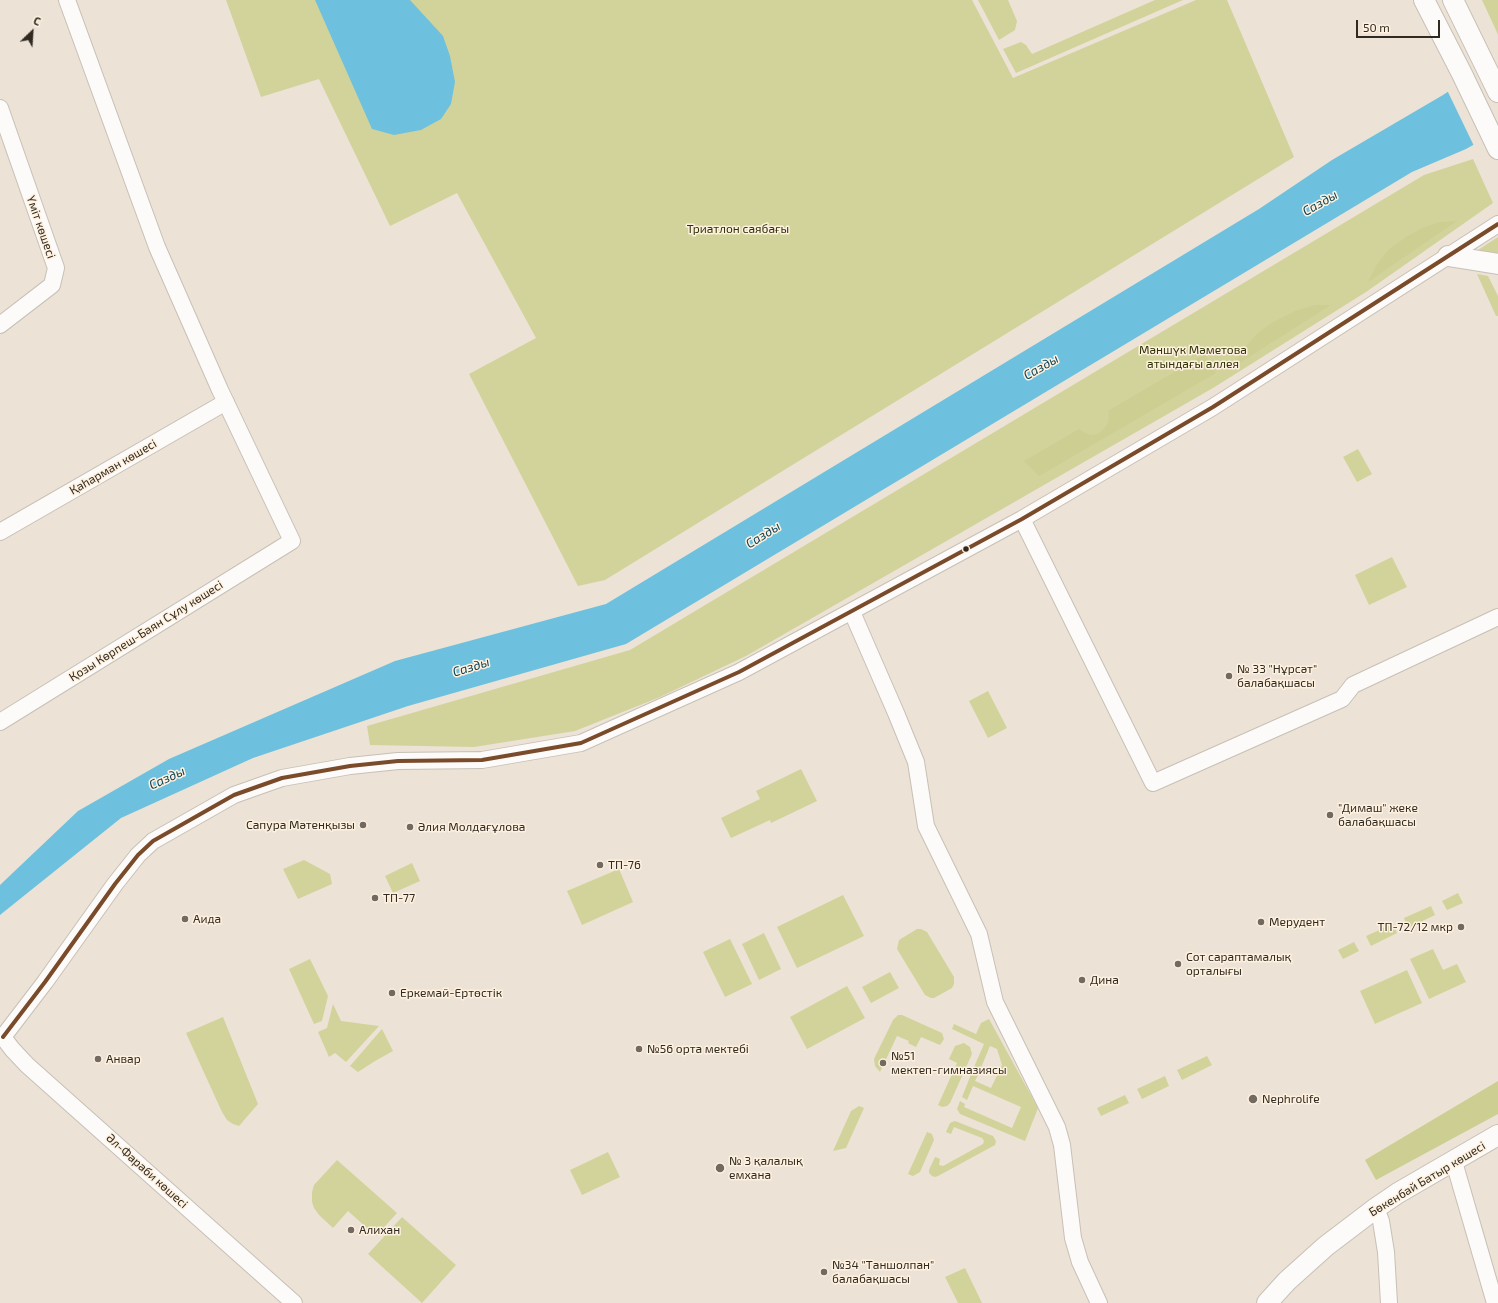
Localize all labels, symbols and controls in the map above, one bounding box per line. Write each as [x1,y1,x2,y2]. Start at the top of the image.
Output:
north arrow [12,12,52,52]
scale bar [1358,12,1442,38]
text: С [32,13,43,28]
text: 50 m [1363,20,1390,34]
water label: Сазды [1300,187,1340,219]
street label: Үміт көшесі [24,194,58,260]
park label: Триатлон саябағы [687,222,789,236]
park label: Мәншүк Мәметова атындағы аллея [1139,343,1247,371]
water label: Сазды [1021,351,1061,383]
street label: Қаһарман көшесі [67,436,159,498]
water label: Сазды [743,518,783,552]
unlabelled marker [961,544,971,554]
street label: Қозы Көрпеш-Баян Сұлу көшесі [66,578,226,684]
water label: Сазды [451,654,491,680]
place label: № 33 "Нұрсәт" балабақшасы [1237,662,1317,690]
marker: № 33 "Нұрсәт" балабақшасы [1224,671,1234,681]
water label: Сазды [147,763,187,793]
place label: "Димаш" жеке балабақшасы [1338,801,1418,829]
marker: "Димаш" жеке балабақшасы [1325,810,1335,820]
place label: Сапура Мәтенқызы [246,818,355,832]
marker: Сапура Мәтенқызы [358,820,368,830]
place label: Әлия Молдағұлова [418,820,525,834]
marker: Әлия Молдағұлова [405,822,415,832]
place label: ТП-76 [608,858,641,872]
marker: ТП-76 [595,860,605,870]
place label: ТП-77 [383,891,415,905]
marker: ТП-77 [370,893,380,903]
place label: Аида [193,912,221,926]
marker: Аида [180,914,190,924]
place label: Мерудент [1269,915,1325,929]
marker: Мерудент [1256,917,1266,927]
place label: ТП-72/12 мкр [1377,920,1453,934]
marker: ТП-72/12 мкр [1456,922,1466,932]
place label: Сот сараптамалық орталығы [1186,950,1291,978]
marker: Сот сараптамалық орталығы [1173,959,1183,969]
place label: Дина [1090,973,1119,987]
marker: Дина [1077,975,1087,985]
place label: Еркемай-Ертөстік [400,986,502,1000]
marker: Еркемай-Ертөстік [387,988,397,998]
place label: №56 орта мектебі [647,1042,749,1056]
marker: №56 орта мектебі [634,1044,644,1054]
place label: №51 мектеп-гимназиясы [891,1049,1007,1077]
place label: Анвар [106,1052,141,1066]
marker: Анвар [93,1054,103,1064]
marker: №51 мектеп-гимназиясы [878,1058,888,1068]
place label: Nephrolife [1262,1092,1320,1106]
marker: Nephrolife [1247,1093,1259,1105]
street label: Әл-Фараби көшесі [103,1131,191,1211]
street label: Бөкенбай Батыр көшесі [1366,1138,1488,1220]
place label: № 3 қалалық емхана [729,1154,803,1182]
marker: № 3 қалалық емхана [714,1162,726,1174]
place label: Алихан [359,1223,400,1237]
marker: Алихан [346,1225,356,1235]
place label: №34 "Таншолпан" балабақшасы [832,1258,934,1286]
marker: №34 "Таншолпан" балабақшасы [819,1267,829,1277]

